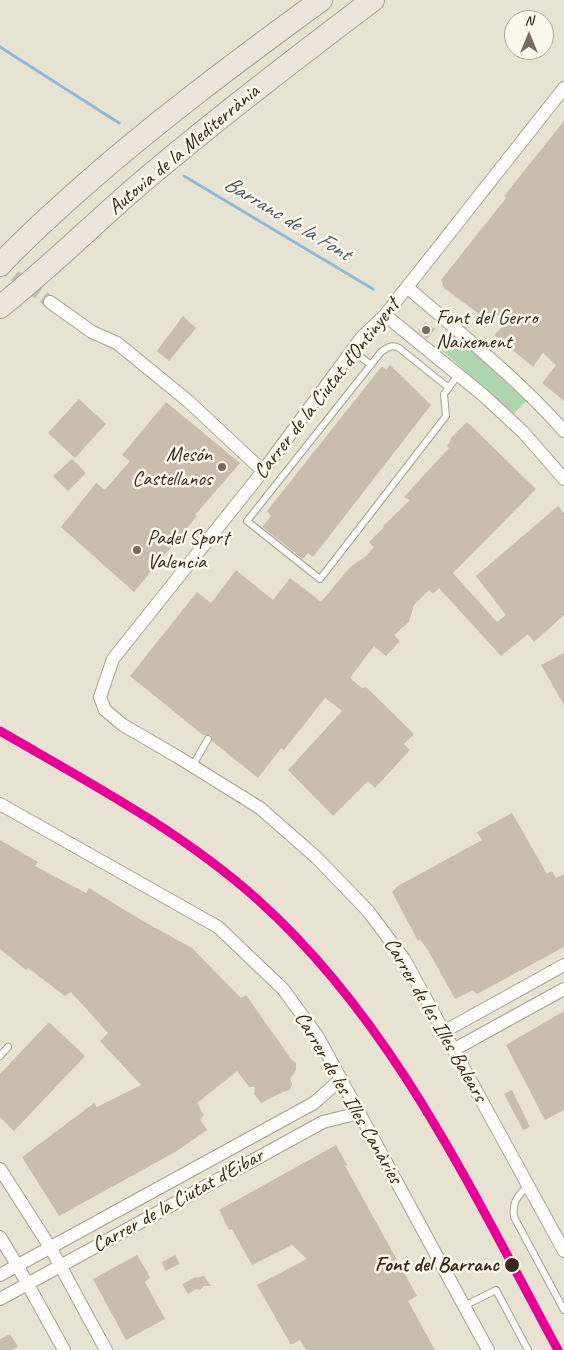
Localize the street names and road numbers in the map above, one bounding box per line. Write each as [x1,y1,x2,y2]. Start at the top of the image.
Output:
street label: Autovia de la Mediterrània [103,79,265,221]
street label: Carrer de la Ciutat d'Ontinyent [249,294,405,484]
street label: Carrer de les Illes Balears [378,933,492,1107]
street label: Carrer de les Illes Canàries [288,1007,408,1189]
street label: Carrer de la Ciutat d'Eibar [88,1144,268,1258]

